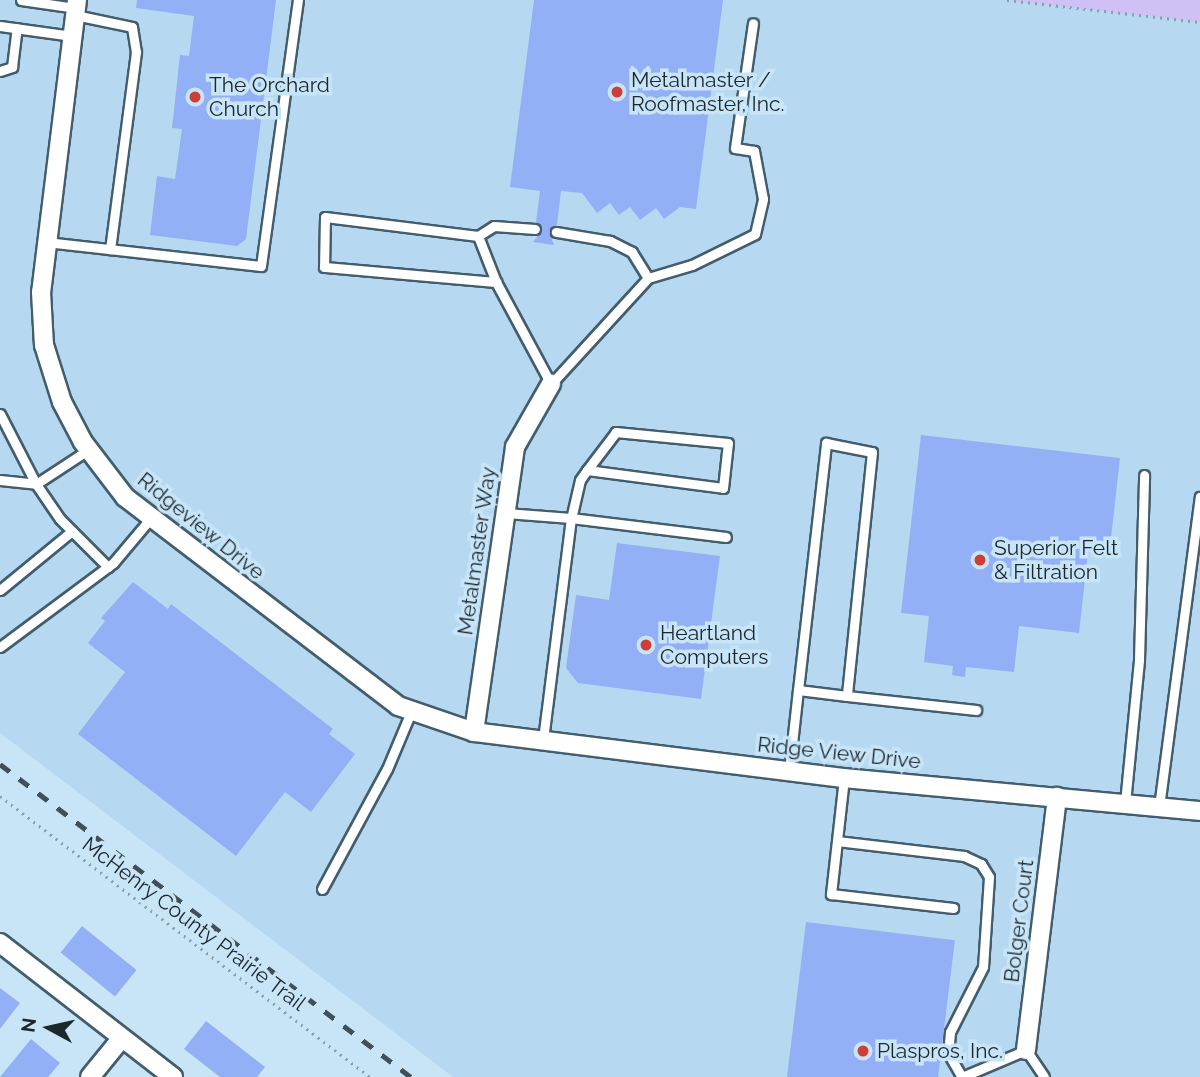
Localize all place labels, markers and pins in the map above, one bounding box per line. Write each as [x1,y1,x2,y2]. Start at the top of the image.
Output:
place label: Metalmaster / Roofmaster, Inc. [631,67,785,117]
place label: The Orchard Church [209,72,330,122]
marker: Metalmaster / Roofmaster, Inc. [609,84,625,100]
marker: The Orchard Church [187,89,203,105]
place label: Superior Felt & Filtration [994,535,1118,585]
marker: Superior Felt & Filtration [972,552,988,568]
place label: Heartland Computers [660,620,768,670]
marker: Heartland Computers [638,637,654,653]
place label: Plaspros, Inc. [877,1038,1003,1064]
marker: Plaspros, Inc. [855,1043,871,1059]

